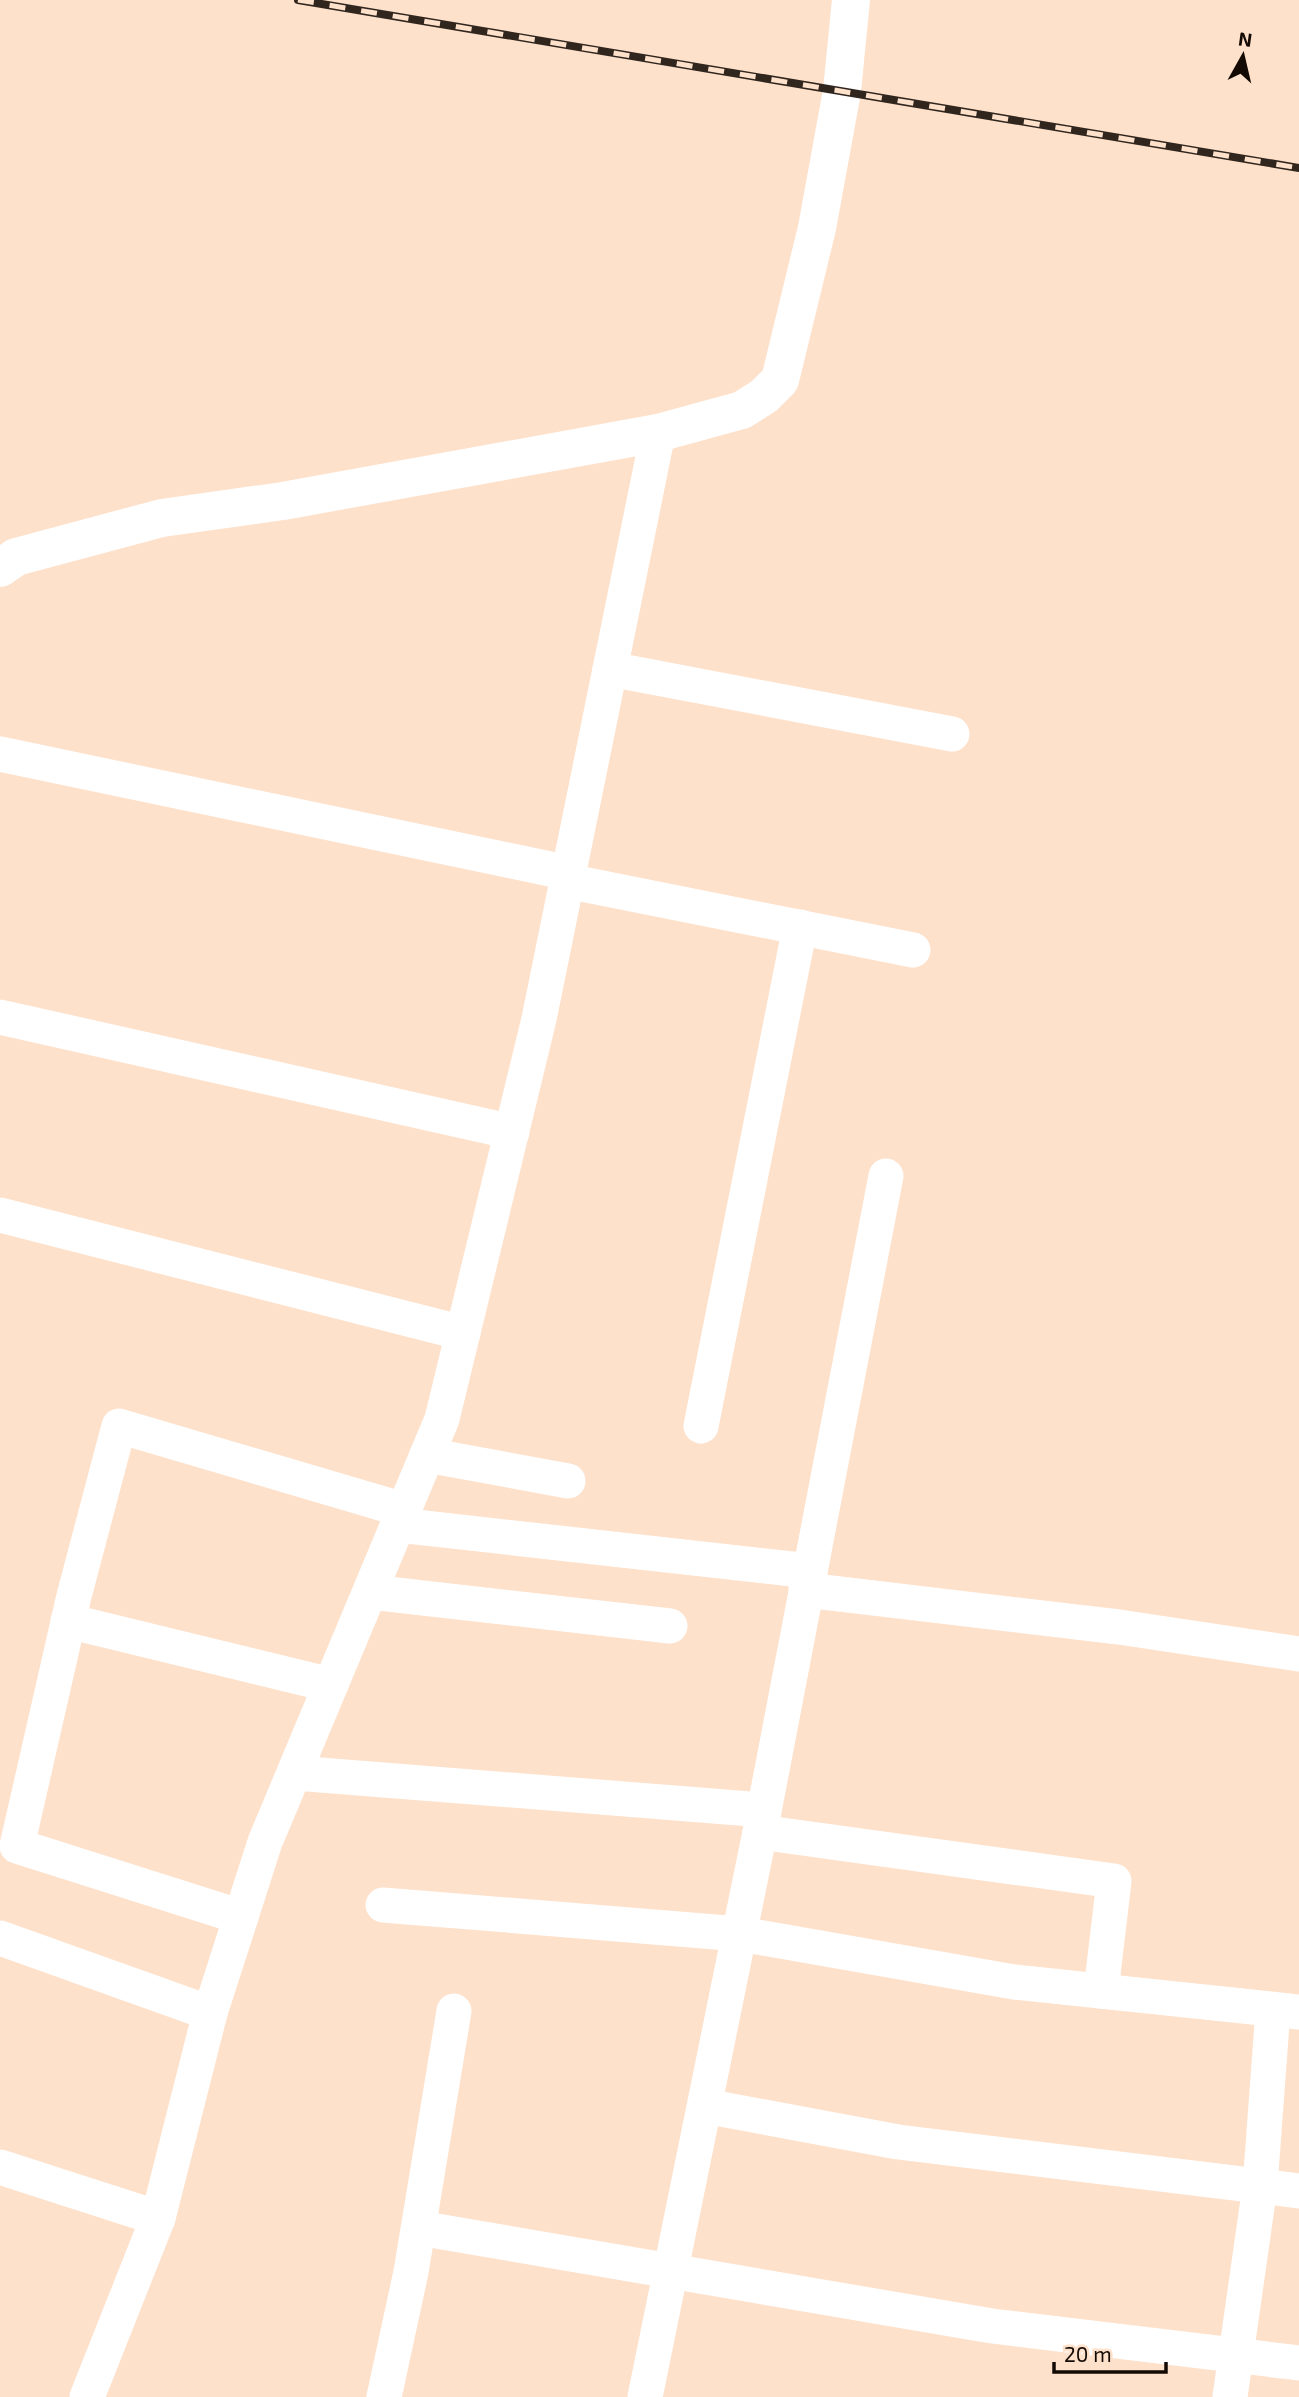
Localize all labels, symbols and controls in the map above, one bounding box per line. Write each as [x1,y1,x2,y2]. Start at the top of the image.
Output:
north arrow [1208,21,1278,91]
text: N [1237,26,1254,51]
scale bar [1054,2330,1166,2374]
text: 20 m [1064,2341,1112,2366]

